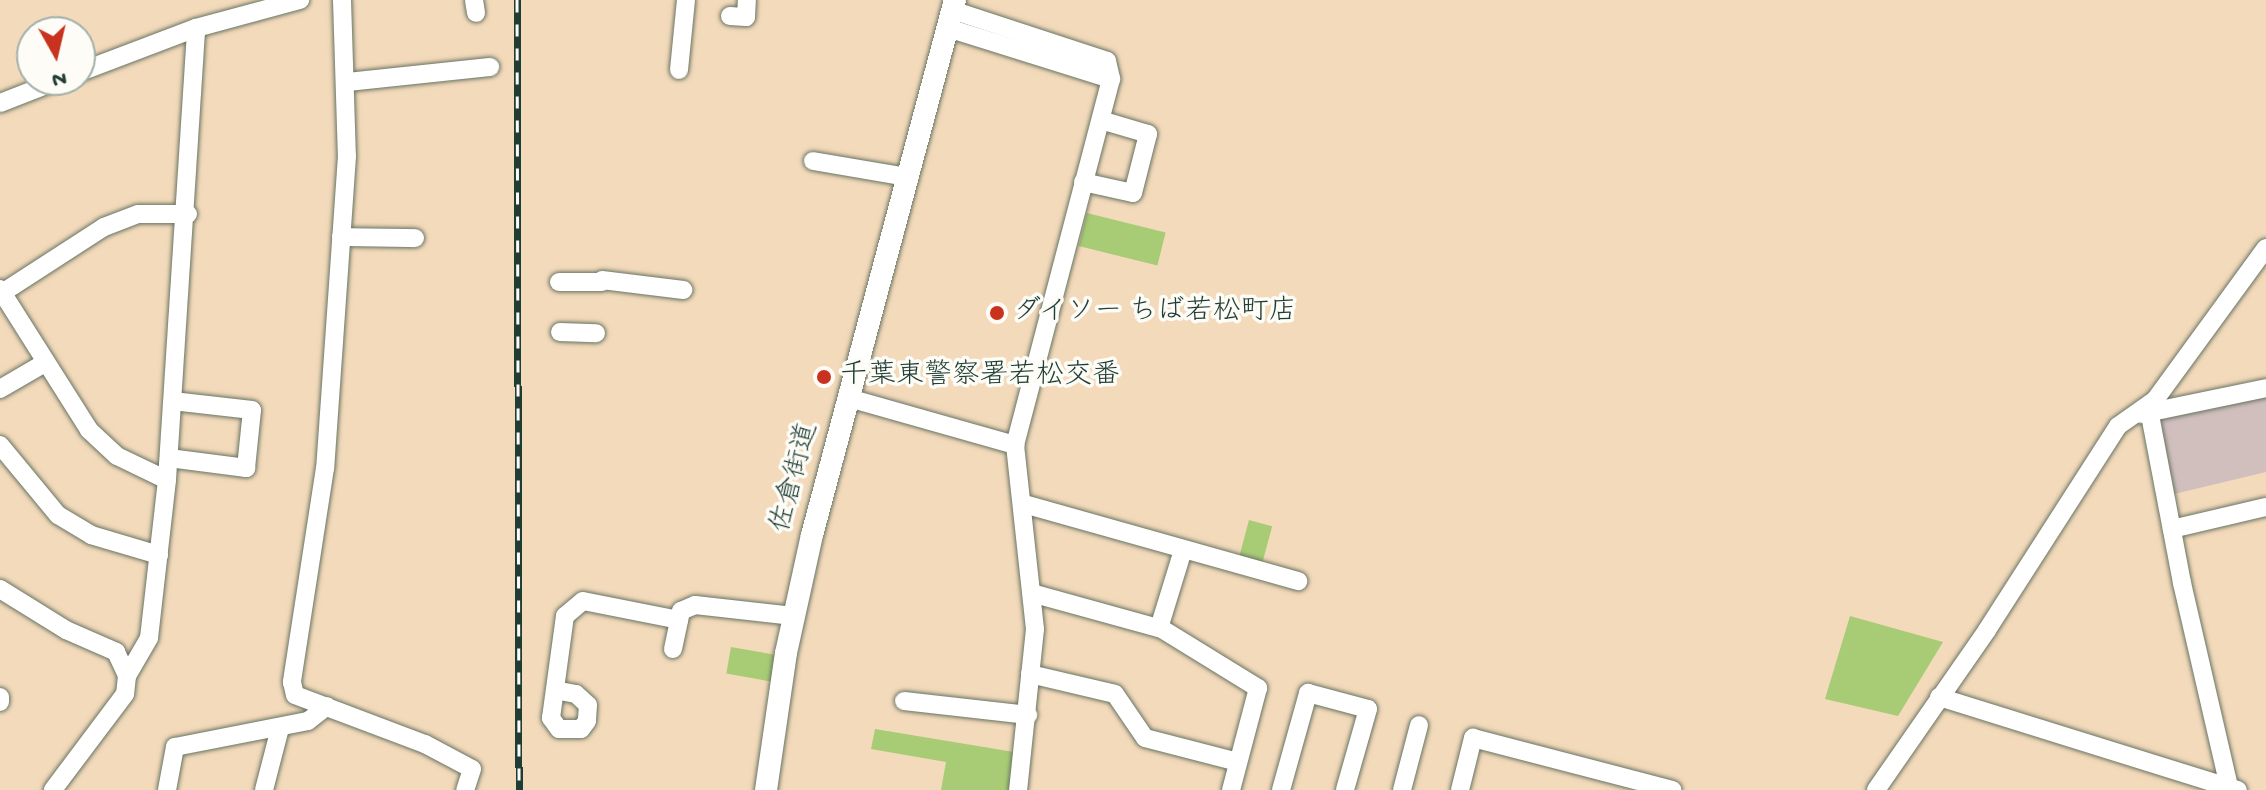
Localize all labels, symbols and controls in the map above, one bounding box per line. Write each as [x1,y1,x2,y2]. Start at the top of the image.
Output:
north arrow [16,16,96,96]
text: N [50,64,68,92]
place label: ダイソー ちば若松町店 [1013,296,1300,330]
marker: ダイソー ちば若松町店 [988,304,1006,322]
place label: 千葉東警察署若松交番 [840,360,1120,394]
marker: 千葉東警察署若松交番 [815,368,833,386]
street label: 佐倉街道 [765,420,827,536]

